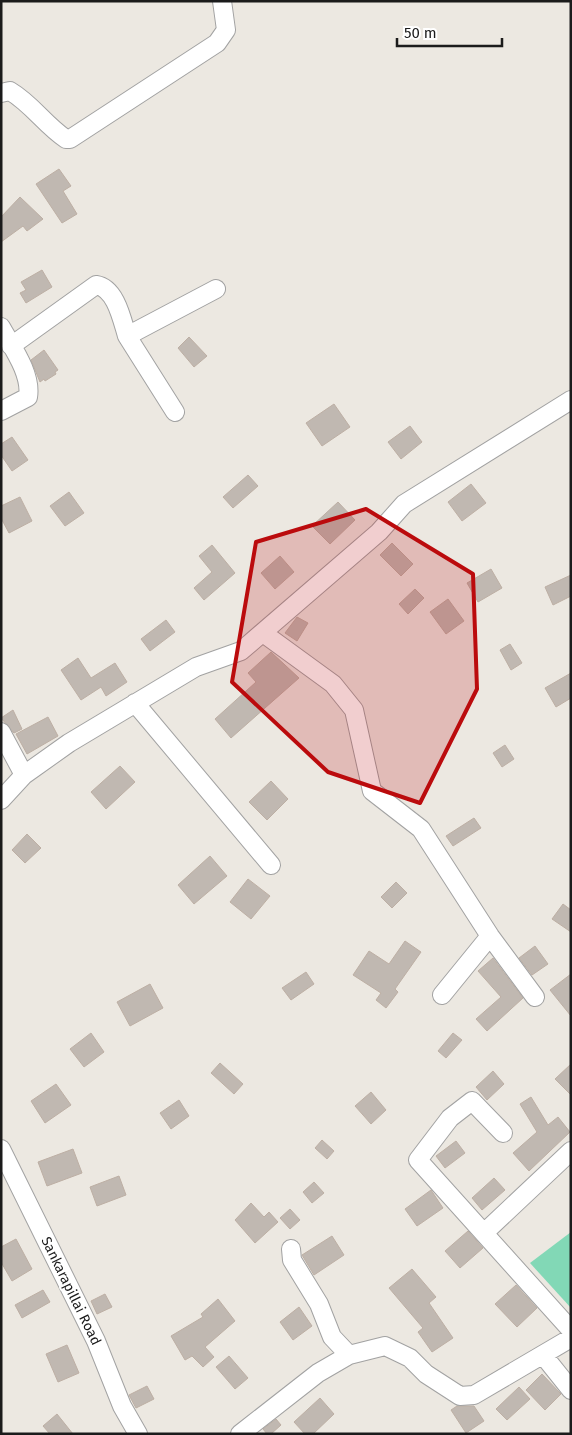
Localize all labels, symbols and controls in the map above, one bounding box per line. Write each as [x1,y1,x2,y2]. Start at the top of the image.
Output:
scale bar [397,15,502,47]
text: 50 m [404,24,437,42]
street label: Sankarapillai Road [37,1234,105,1348]

